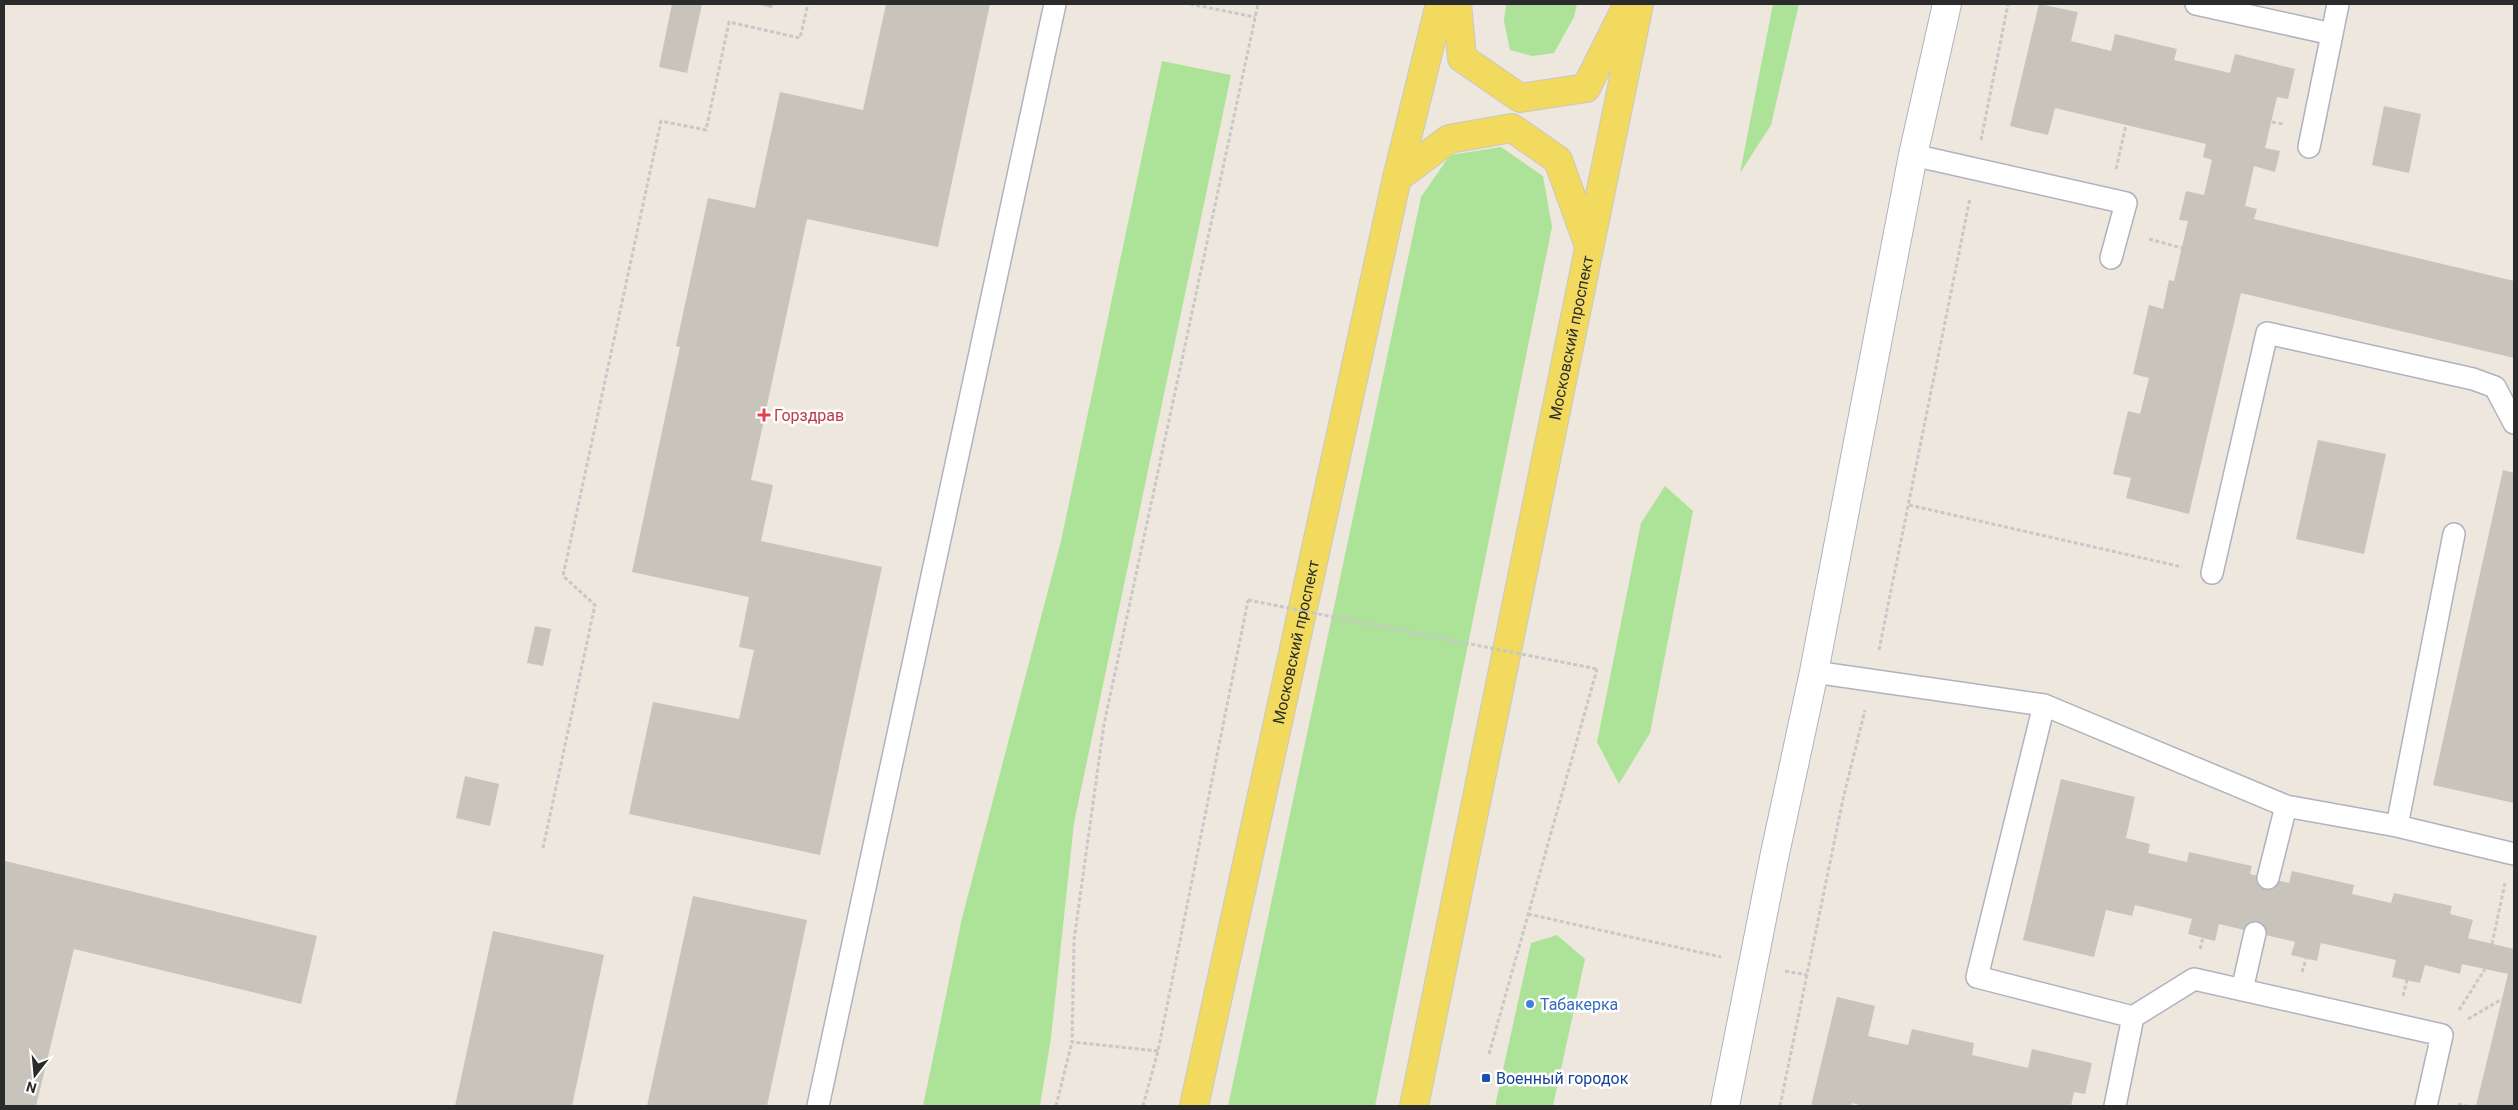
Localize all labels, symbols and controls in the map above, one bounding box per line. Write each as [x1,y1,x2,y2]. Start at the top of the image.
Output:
street label: Московский проспект [1545,254,1597,422]
place label: Горздрав [774,406,844,425]
marker: Горздрав [758,409,770,421]
street label: Московский проспект [1268,558,1323,726]
place label: Табакерка [1540,995,1618,1014]
marker: Табакерка [1524,998,1536,1010]
north arrow [10,1050,60,1100]
place label: Военный городок [1496,1069,1629,1088]
marker: Военный городок [1480,1072,1492,1084]
text: N [24,1078,38,1097]

